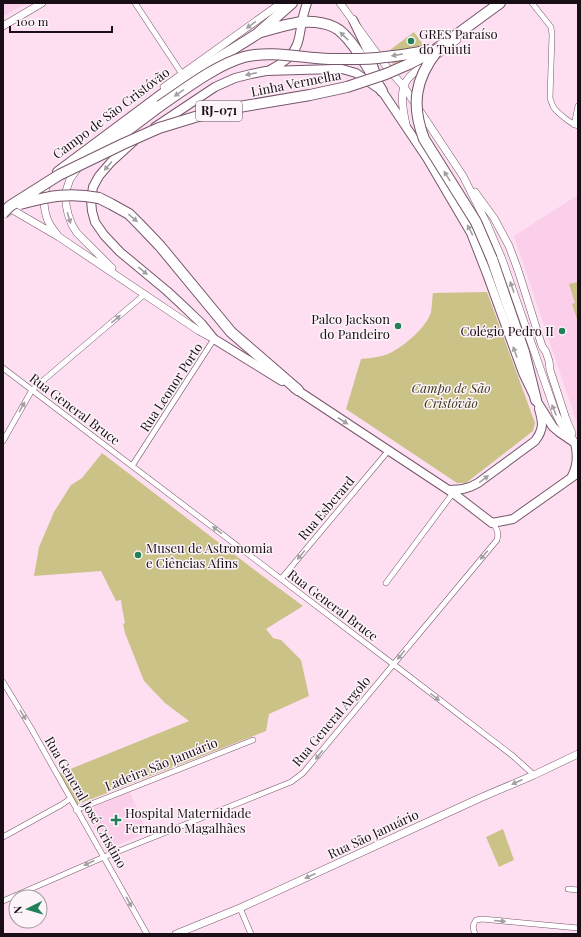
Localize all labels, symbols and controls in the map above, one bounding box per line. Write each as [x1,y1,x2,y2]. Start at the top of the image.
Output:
scale bar [10,8,112,34]
text: 100 m [16,13,49,29]
one-way arrow [245,21,256,29]
place label: GRES Paraíso do Tuiuti [419,25,498,57]
one-way arrow [339,31,349,41]
marker: GRES Paraíso do Tuiuti [406,36,416,46]
one-way arrow [391,53,403,59]
street label: Campo de São Cristóvão [49,63,173,162]
street label: Linha Vermelha [249,65,343,100]
one-way arrow [245,72,257,78]
one-way arrow [174,89,185,97]
road number: RJ-071 [196,101,242,121]
one-way arrow [103,161,112,171]
one-way arrow [443,171,451,181]
one-way arrow [66,212,72,224]
one-way arrow [127,213,138,222]
one-way arrow [466,224,473,236]
one-way arrow [137,266,148,275]
one-way arrow [508,281,514,293]
place label: Palco Jackson do Pandeiro [311,310,390,342]
one-way arrow [111,314,122,323]
marker: Palco Jackson do Pandeiro [393,321,403,331]
place label: Colégio Pedro II [461,322,554,339]
marker: Colégio Pedro II [557,326,567,336]
street label: Rua Leonor Porto [136,339,206,434]
one-way arrow [512,345,518,357]
street label: Rua General Bruce [27,369,124,448]
park label: Campo de São Cristóvão [411,379,491,411]
one-way arrow [19,401,26,413]
one-way arrow [551,403,557,415]
one-way arrow [337,417,349,424]
street label: Rua Esberard [294,472,358,543]
one-way arrow [479,475,489,483]
one-way arrow [212,526,223,535]
place label: Museu de Astronomia e Ciências Afins [146,539,273,571]
one-way arrow [480,549,489,560]
marker: Museu de Astronomia e Ciências Afins [133,550,143,560]
one-way arrow [297,550,306,561]
street label: Rua General Bruce [285,565,382,644]
one-way arrow [397,649,406,660]
street label: Rua General Argolo [288,672,373,769]
one-way arrow [430,692,441,701]
one-way arrow [20,709,27,721]
street label: Rua General José Cristino [42,733,131,871]
street label: Ladeira São Januário [102,733,220,794]
one-way arrow [314,750,323,761]
one-way arrow [512,779,523,785]
place label: Hospital Maternidade Fernando Magalhães [125,804,252,836]
street label: Rua São Januário [325,805,421,862]
marker: Hospital Maternidade Fernando Magalhães [110,814,122,826]
one-way arrow [84,860,95,866]
one-way arrow [304,873,315,879]
north arrow [8,889,48,929]
one-way arrow [126,896,132,907]
text: N [10,905,25,915]
one-way arrow [494,918,506,924]

